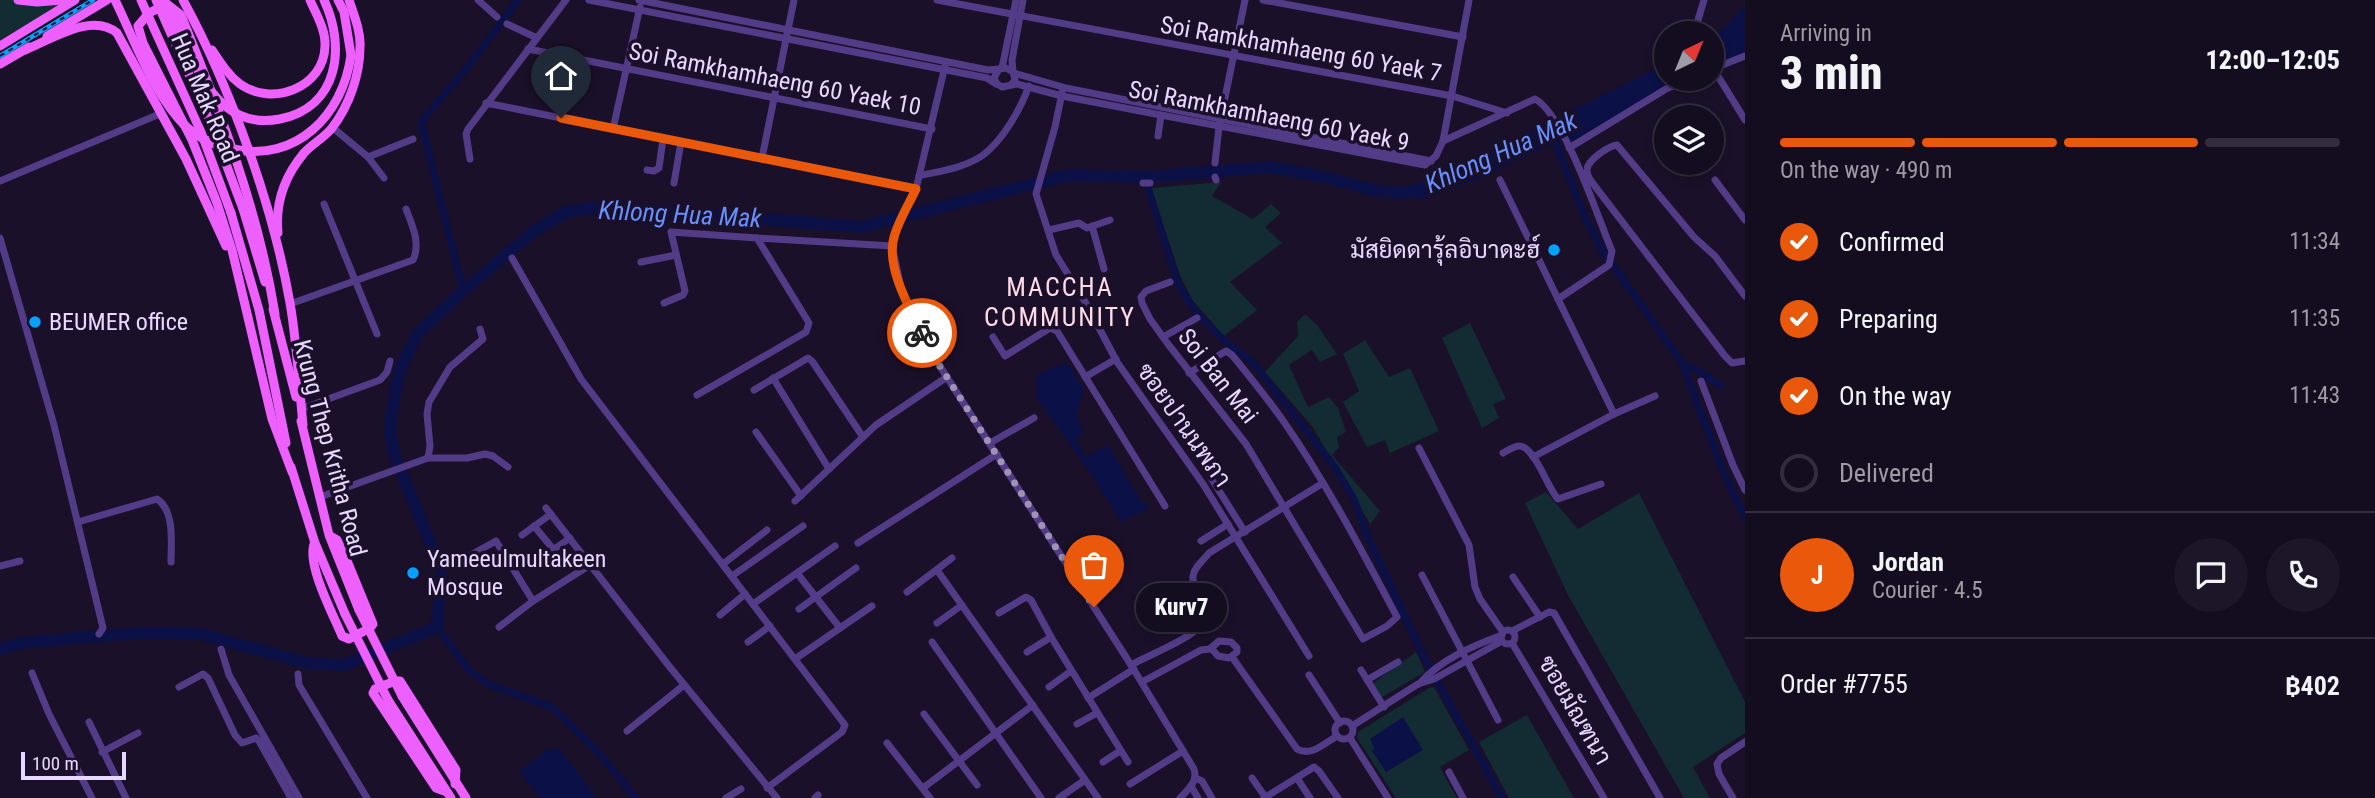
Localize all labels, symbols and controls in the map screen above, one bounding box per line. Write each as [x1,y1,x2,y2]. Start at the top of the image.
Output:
street label: Soi Ramkhamhaeng 60 Yaek 7 [1158,10,1444,88]
text: Arriving in [1780,20,1872,47]
north arrow [1654,21,1724,91]
map controls [1654,21,1724,175]
street label: Hua Mak Road [165,29,245,167]
street label: Soi Ramkhamhaeng 60 Yaek 10 [627,37,923,121]
text: 12:00–12:05 [2206,45,2340,75]
pin [531,46,591,118]
text: 3 min [1780,46,1883,100]
icon: home [542,57,580,95]
street label: Soi Ramkhamhaeng 60 Yaek 9 [1126,75,1412,157]
water label: Khlong Hua Mak [1420,105,1582,199]
button: layers [1654,105,1724,175]
text: On the way · 490 m [1780,157,1952,184]
water label: Khlong Hua Mak [598,195,763,233]
icon: check [1780,223,1818,261]
text: Confirmed [1839,227,1945,257]
text: 11:34 [2289,228,2340,255]
place label: มัสยิดดารุ้ลอิบาดะฮ์ [1350,234,1540,266]
marker: มัสยิดดารุ้ลอิบาดะฮ์ [1546,242,1562,258]
district label: MACCHA COMMUNITY [984,272,1136,332]
courier [887,298,957,368]
icon: check [1780,300,1818,338]
text: Preparing [1839,304,1938,334]
text: 11:35 [2289,305,2340,332]
place label: BEUMER office [49,308,188,336]
marker: BEUMER office [27,314,43,330]
icon: bike [903,314,941,352]
street label: Soi Ban Mai [1172,323,1264,429]
street label: Krung Thep Kritha Road [288,337,372,559]
street label: ซอยปานนพภา [1131,358,1237,492]
icon: check [1780,377,1818,415]
text: On the way [1839,381,1952,411]
text: 11:43 [2289,382,2340,409]
text: Delivered [1839,458,1934,488]
pin [1064,535,1124,607]
button: chat [2174,538,2248,612]
button: phone [2266,538,2340,612]
place label: Yameeulmultakeen Mosque [427,545,606,601]
icon: bag [1075,546,1113,584]
text: Jordan [1872,547,1944,577]
text: J [1811,560,1823,590]
marker: Yameeulmultakeen Mosque [405,565,421,581]
text: Courier · 4.5 [1872,577,1983,604]
callout: Kurv7 [1136,582,1227,632]
text: Kurv7 [1155,594,1209,621]
street label: ซอยมัณฑนา [1533,651,1617,769]
text: Order #7755 [1780,669,1908,699]
text: ฿402 [2285,671,2340,701]
scale bar [21,749,126,781]
text: 100 m [32,752,79,775]

